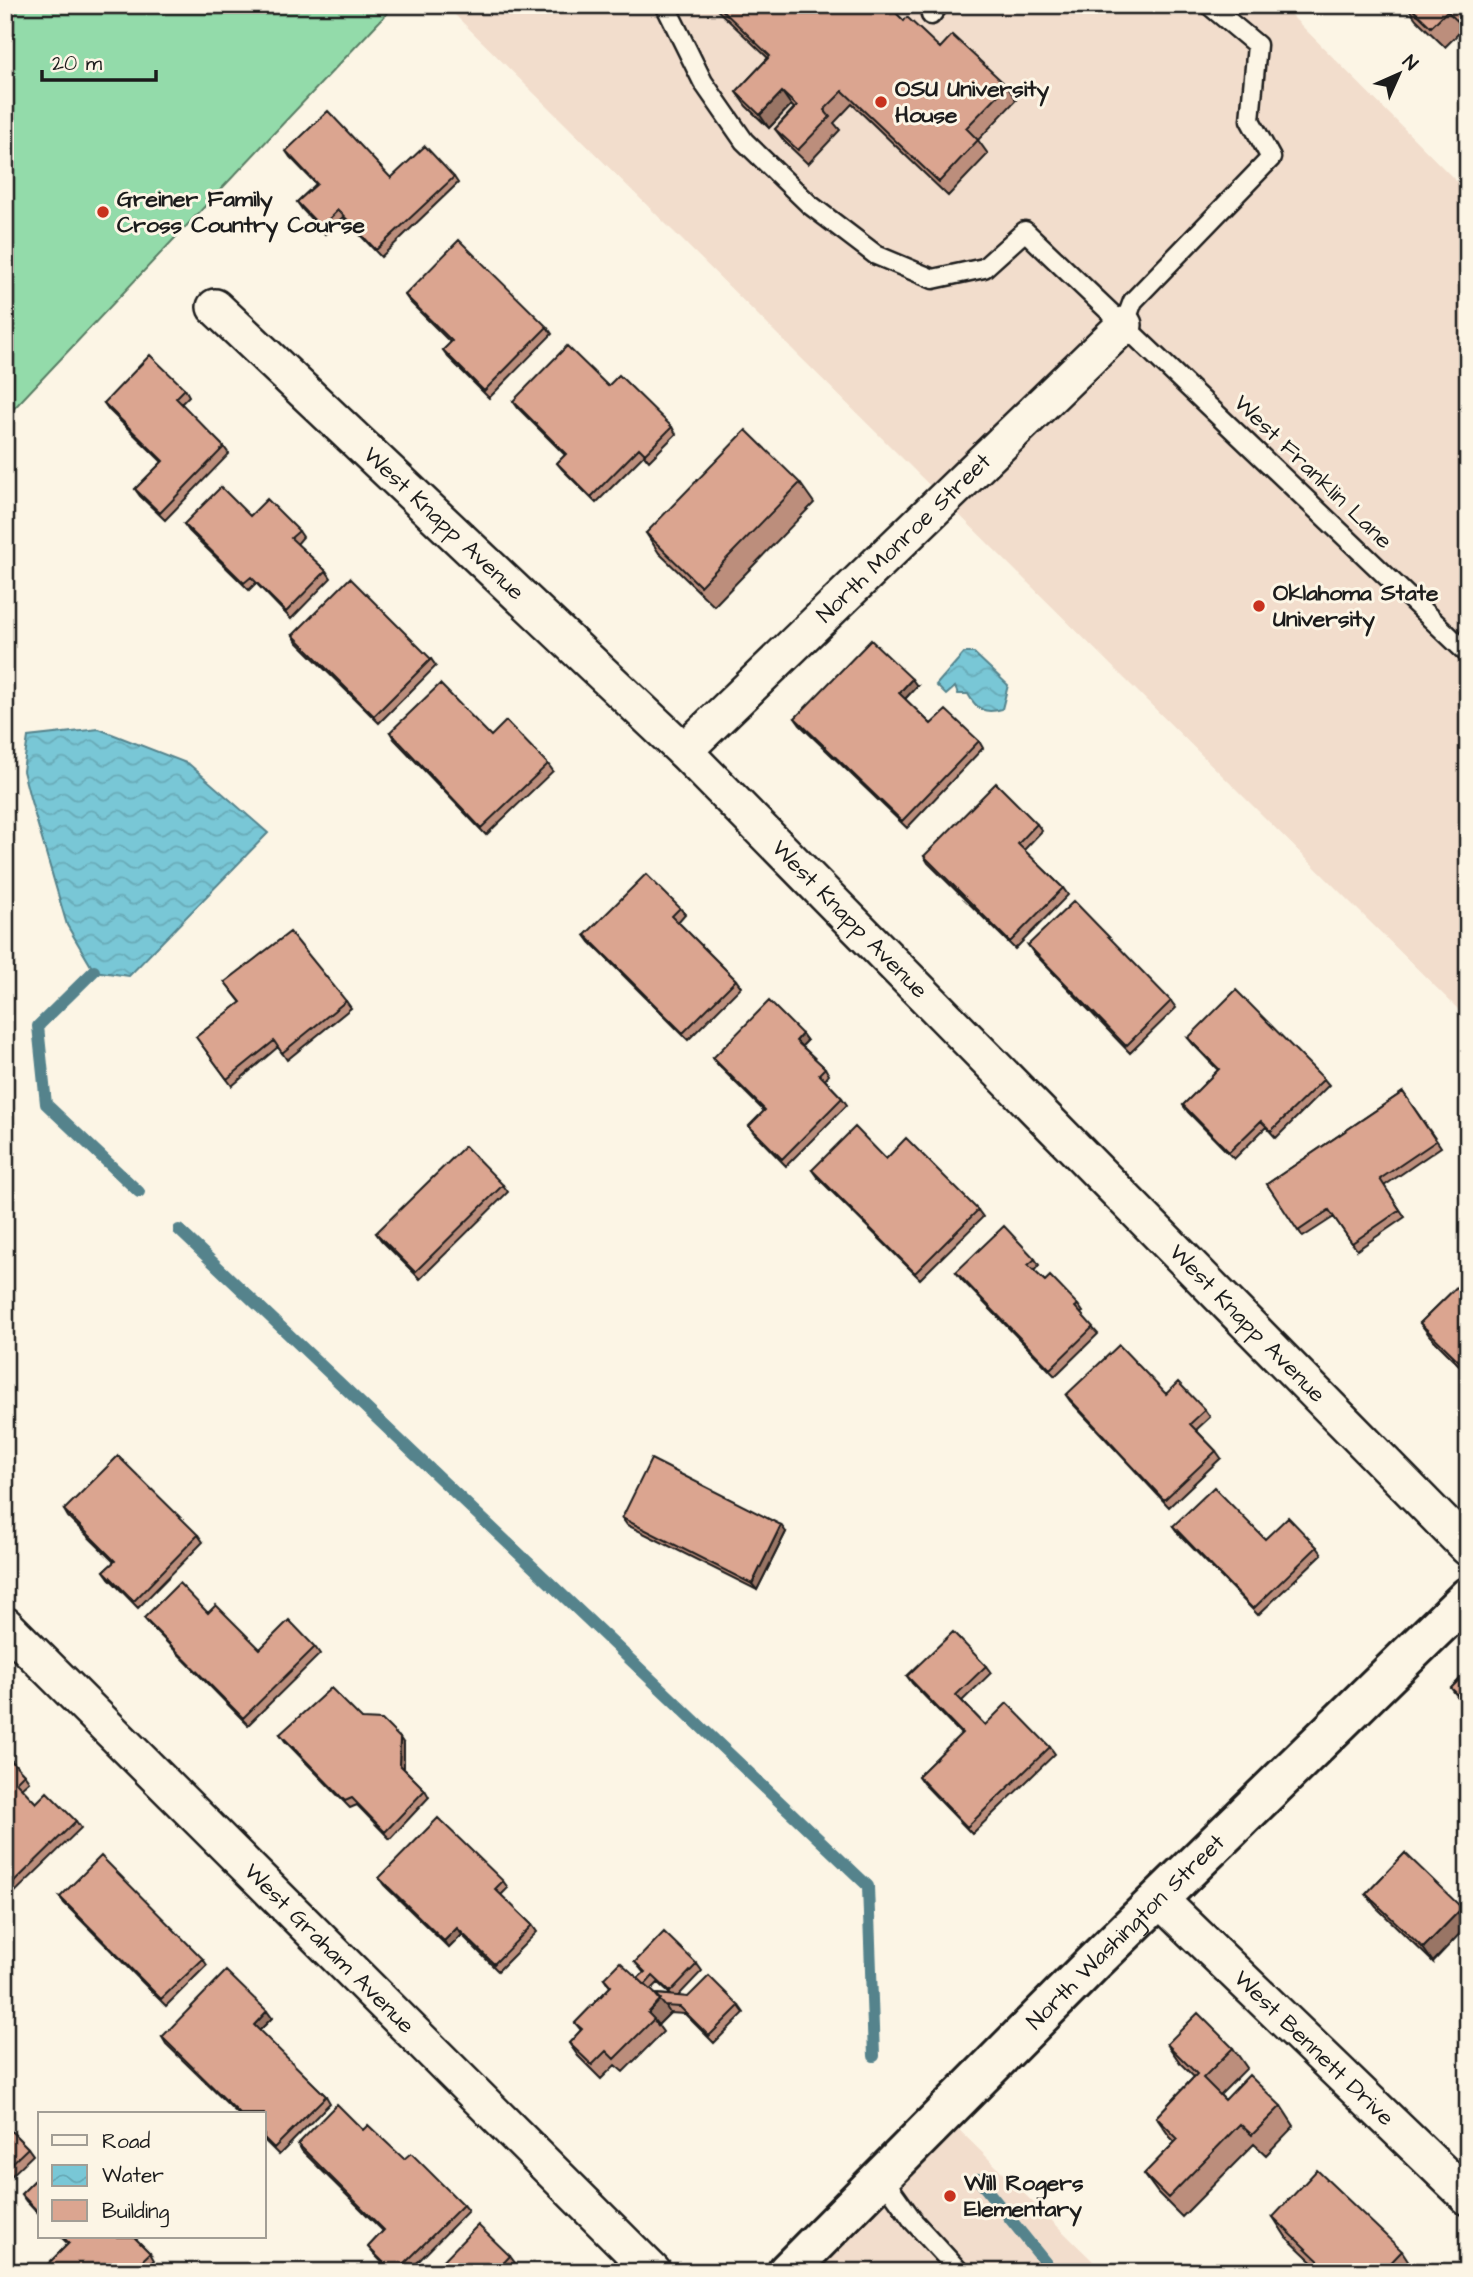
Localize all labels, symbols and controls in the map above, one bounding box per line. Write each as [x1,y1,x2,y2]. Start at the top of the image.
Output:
scale bar [42,38,156,82]
north arrow [1364,38,1434,108]
text: 20 m [52,49,103,78]
text: N [1396,49,1424,77]
place label: OSU University House [895,73,1050,131]
marker: OSU University House [873,94,889,110]
place label: Greiner Family Cross Country Course [117,183,366,243]
marker: Greiner Family Cross Country Course [95,204,111,220]
street label: West Franklin Lane [1227,388,1399,556]
street label: West Knapp Avenue [356,439,531,608]
street label: North Monroe Street [809,446,999,630]
place label: Oklahoma State University [1273,577,1439,637]
marker: Oklahoma State University [1251,598,1267,614]
street label: West Knapp Avenue [764,833,935,1006]
street label: West Knapp Avenue [1162,1237,1333,1410]
street label: North Washington Street [1019,1826,1233,2037]
street label: West Graham Avenue [237,1856,422,2041]
street label: West Bennett Drive [1226,1963,1401,2133]
legend [38,2112,266,2238]
text: Road [102,2127,150,2156]
text: Water [102,2161,164,2190]
place label: Will Rogers Elementary [963,2167,1084,2227]
marker: Will Rogers Elementary [942,2188,958,2204]
text: Building [102,2197,170,2228]

